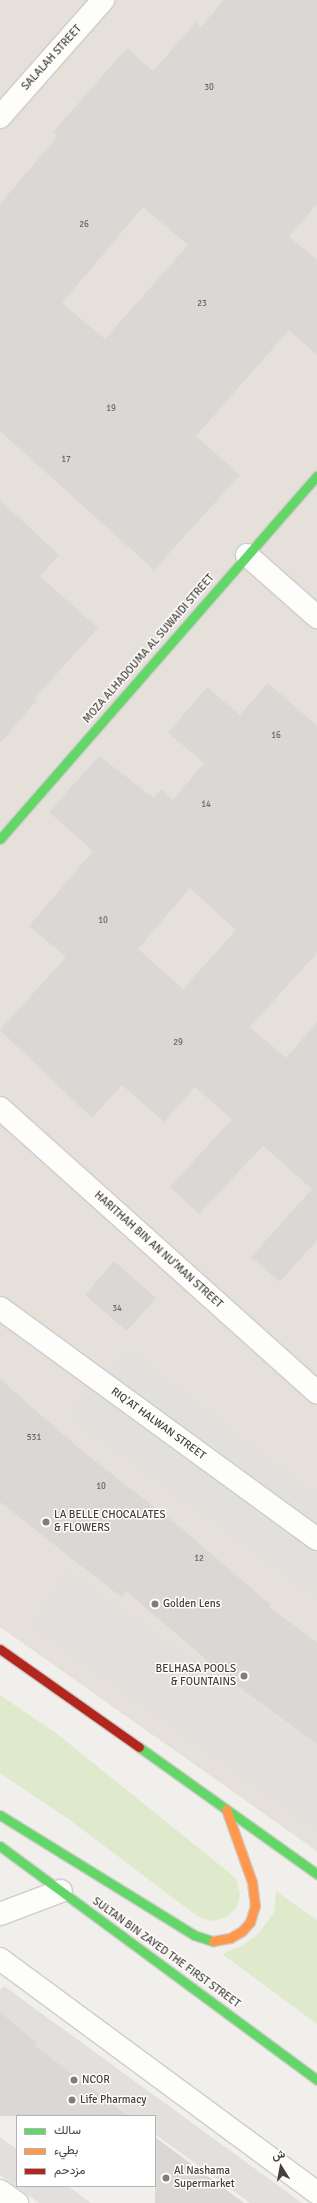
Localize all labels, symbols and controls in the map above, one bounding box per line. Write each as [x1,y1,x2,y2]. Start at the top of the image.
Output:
street label: SALALAH STREET [19,23,85,93]
house number: 30 [204,83,214,93]
house number: 26 [79,220,89,230]
house number: 23 [197,299,207,309]
house number: 19 [106,404,116,414]
house number: 17 [61,455,71,465]
street label: MOZA ALHADOUMA AL SUWAIDI STREET [81,572,217,726]
house number: 16 [271,731,281,741]
house number: 14 [201,800,211,810]
house number: 10 [98,916,108,926]
house number: 29 [173,1038,183,1048]
street label: HARITHAH BIN AN NU'MAN STREET [91,1189,225,1311]
house number: 34 [112,1304,122,1314]
street label: RIQ'AT HALWAN STREET [108,1385,208,1463]
house number: 531 [27,1433,41,1443]
house number: 10 [96,1482,106,1492]
place label: LA BELLE CHOCALATES & FLOWERS [54,1509,166,1535]
marker: LA BELLE CHOCALATES & FLOWERS [41,1517,51,1527]
house number: 12 [194,1554,204,1564]
place label: Golden Lens [163,1597,220,1611]
marker: Golden Lens [150,1599,160,1609]
place label: BELHASA POOLS & FOUNTAINS [156,1663,236,1689]
marker: BELHASA POOLS & FOUNTAINS [239,1671,249,1681]
street label: SULTAN BIN ZAYED THE FIRST STREET [90,1895,242,2011]
place label: NCOR [82,2073,110,2087]
marker: NCOR [69,2075,79,2085]
place label: Life Pharmacy [80,2093,146,2107]
marker: Life Pharmacy [67,2095,77,2105]
legend [16,2115,156,2187]
text: سالك [54,2123,81,2138]
text: بطيء [54,2143,78,2158]
north arrow [261,2147,301,2187]
text: ش [271,2147,286,2162]
text: مزدحم [54,2163,85,2178]
place label: Al Nashama Supermarket [174,2165,235,2191]
marker: Al Nashama Supermarket [161,2173,171,2183]

